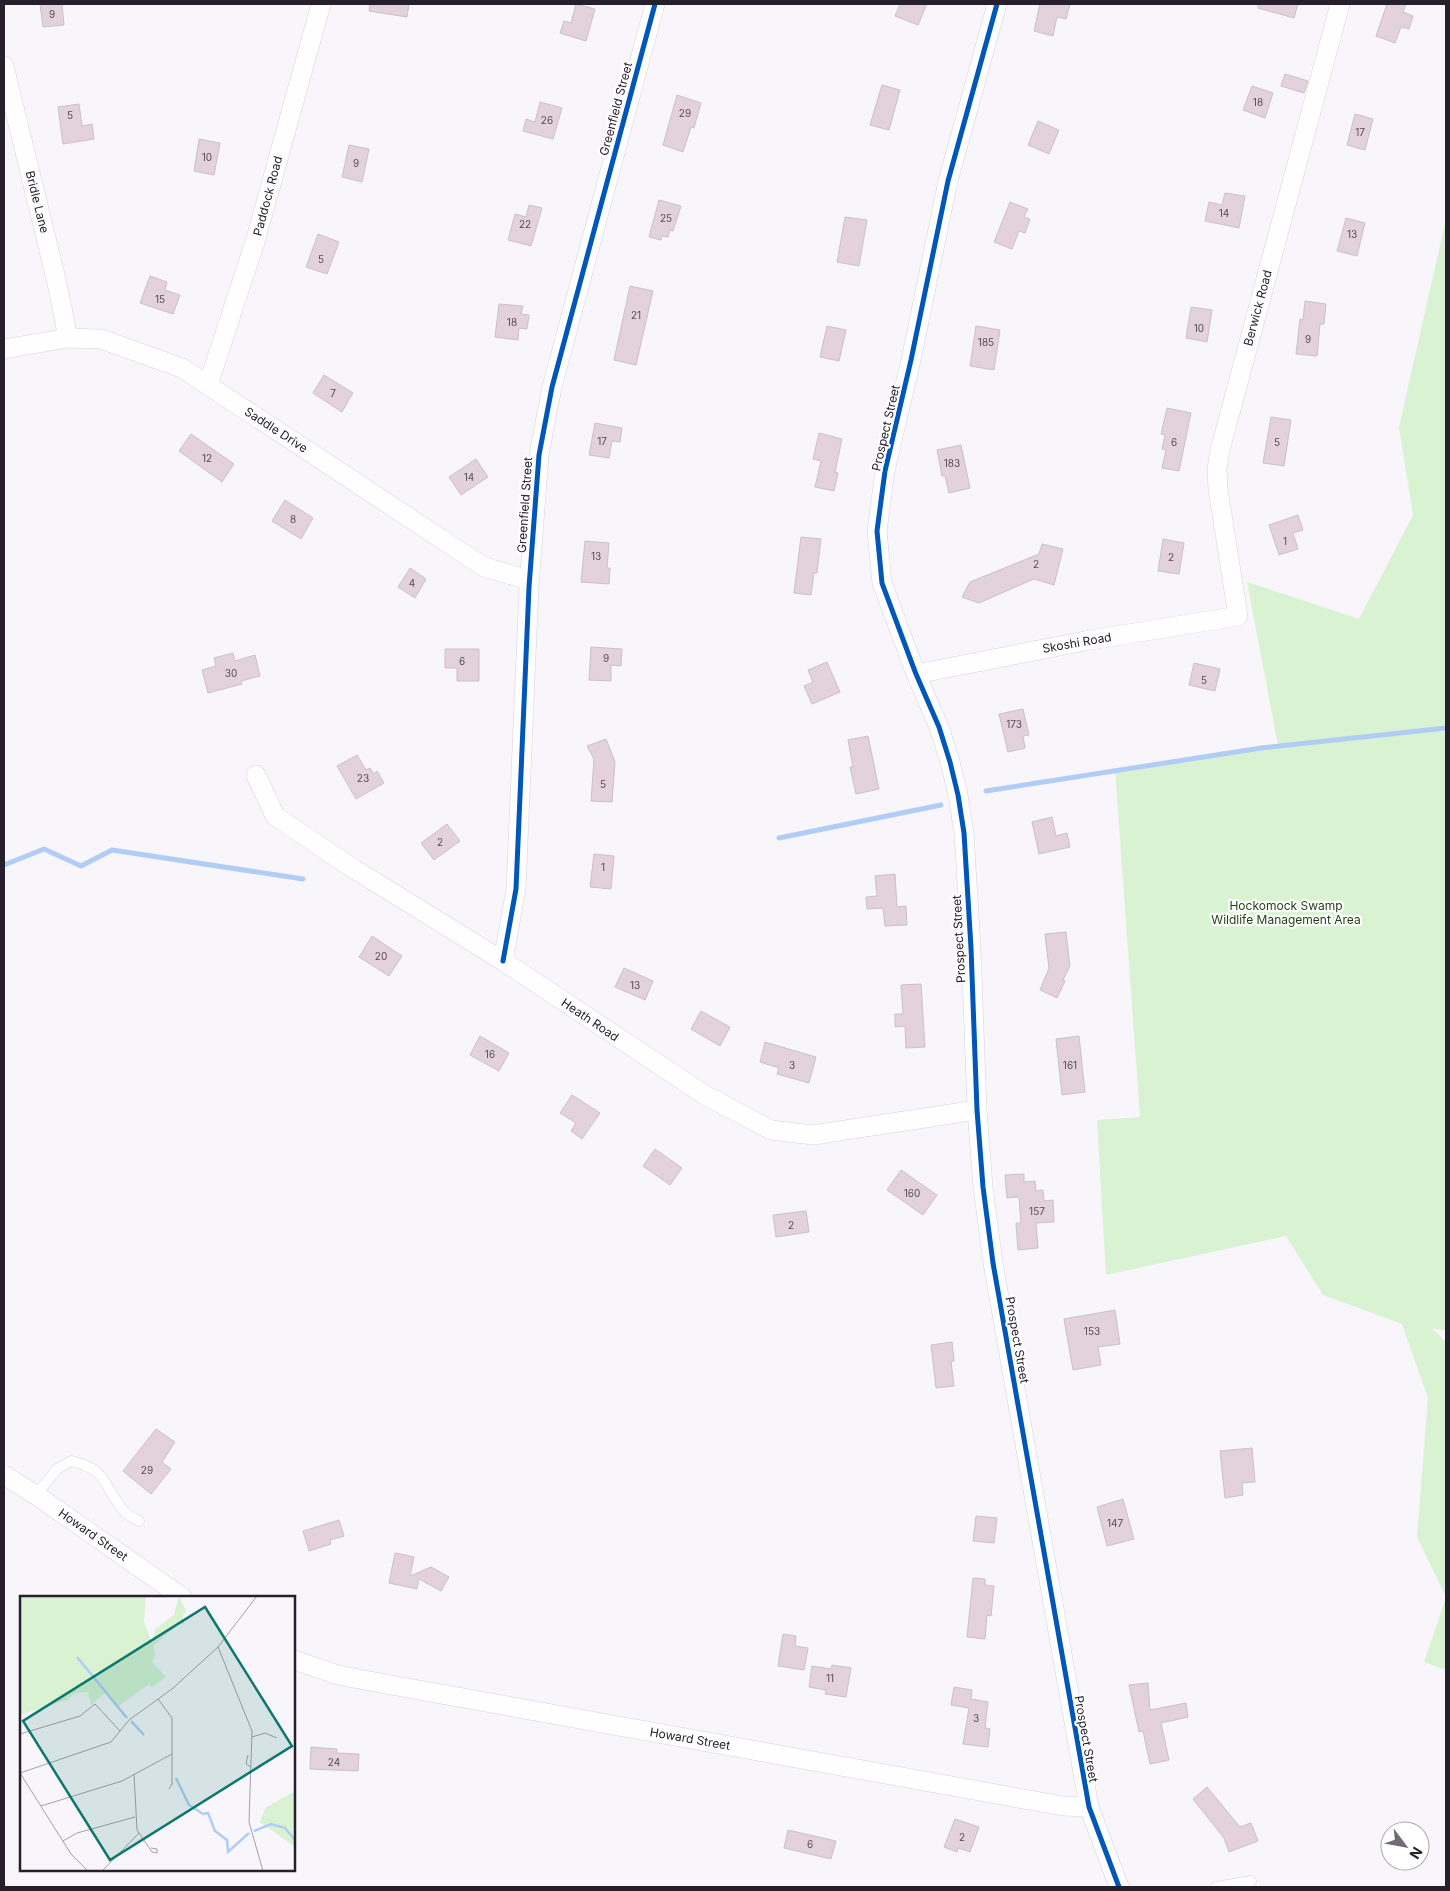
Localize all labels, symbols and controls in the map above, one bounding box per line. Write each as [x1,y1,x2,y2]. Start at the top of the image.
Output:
house number: 9 [49,8,55,20]
street label: Greenfield Street [596,60,635,157]
house number: 18 [1253,96,1263,108]
house number: 29 [679,107,691,119]
house number: 5 [67,109,73,121]
house number: 26 [541,114,553,126]
house number: 17 [1355,126,1365,138]
house number: 10 [202,151,212,163]
street label: Paddock Road [250,154,285,237]
house number: 9 [353,157,359,169]
street label: Bridle Lane [23,169,52,235]
house number: 14 [1219,207,1229,219]
house number: 25 [660,212,672,224]
house number: 22 [519,218,531,230]
house number: 13 [1347,228,1357,240]
house number: 5 [318,253,324,265]
street label: Berwick Road [1240,268,1275,347]
house number: 15 [155,293,165,305]
house number: 21 [631,309,641,321]
house number: 18 [507,316,517,328]
house number: 10 [1194,322,1204,334]
house number: 9 [1305,333,1311,345]
house number: 185 [978,336,994,348]
street label: Prospect Street [868,383,903,472]
house number: 7 [330,387,336,399]
street label: Saddle Drive [242,404,311,456]
house number: 17 [597,435,607,447]
house number: 6 [1171,436,1177,448]
house number: 5 [1274,436,1280,448]
house number: 12 [202,452,212,464]
street label: Greenfield Street [514,456,535,553]
house number: 183 [944,457,960,469]
house number: 14 [464,471,474,483]
house number: 8 [290,513,296,525]
house number: 1 [1283,535,1287,547]
house number: 13 [591,550,601,562]
house number: 2 [1168,551,1174,563]
house number: 2 [1033,558,1039,570]
house number: 4 [409,577,415,589]
street label: Skoshi Road [1041,629,1113,656]
house number: 9 [603,652,609,664]
house number: 6 [459,655,465,667]
house number: 30 [225,667,237,679]
house number: 5 [1201,674,1207,686]
house number: 173 [1006,718,1022,730]
house number: 23 [357,772,369,784]
house number: 5 [600,778,606,790]
house number: 2 [437,836,443,848]
house number: 1 [601,861,605,873]
street label: Prospect Street [949,895,968,983]
park label: Hockomock Swamp Wildlife Management Area [1211,898,1361,927]
house number: 20 [375,950,387,962]
house number: 13 [630,979,640,991]
street label: Heath Road [559,995,622,1044]
house number: 16 [485,1048,495,1060]
house number: 3 [789,1059,795,1071]
house number: 161 [1063,1059,1077,1071]
house number: 160 [904,1187,920,1199]
house number: 157 [1029,1205,1045,1217]
house number: 2 [788,1219,794,1231]
street label: Prospect Street [1002,1295,1033,1385]
house number: 153 [1084,1325,1100,1337]
house number: 29 [141,1464,153,1476]
street label: Howard Street [56,1505,131,1564]
house number: 147 [1107,1517,1123,1529]
inset map [20,1596,295,1871]
house number: 11 [826,1672,834,1684]
street label: Prospect Street [1071,1694,1102,1784]
house number: 3 [973,1712,979,1724]
street label: Howard Street [649,1724,732,1753]
house number: 24 [328,1756,340,1768]
north arrow [1380,1821,1430,1871]
house number: 2 [959,1831,965,1843]
house number: 6 [807,1838,813,1850]
text: N [1406,1844,1426,1862]

